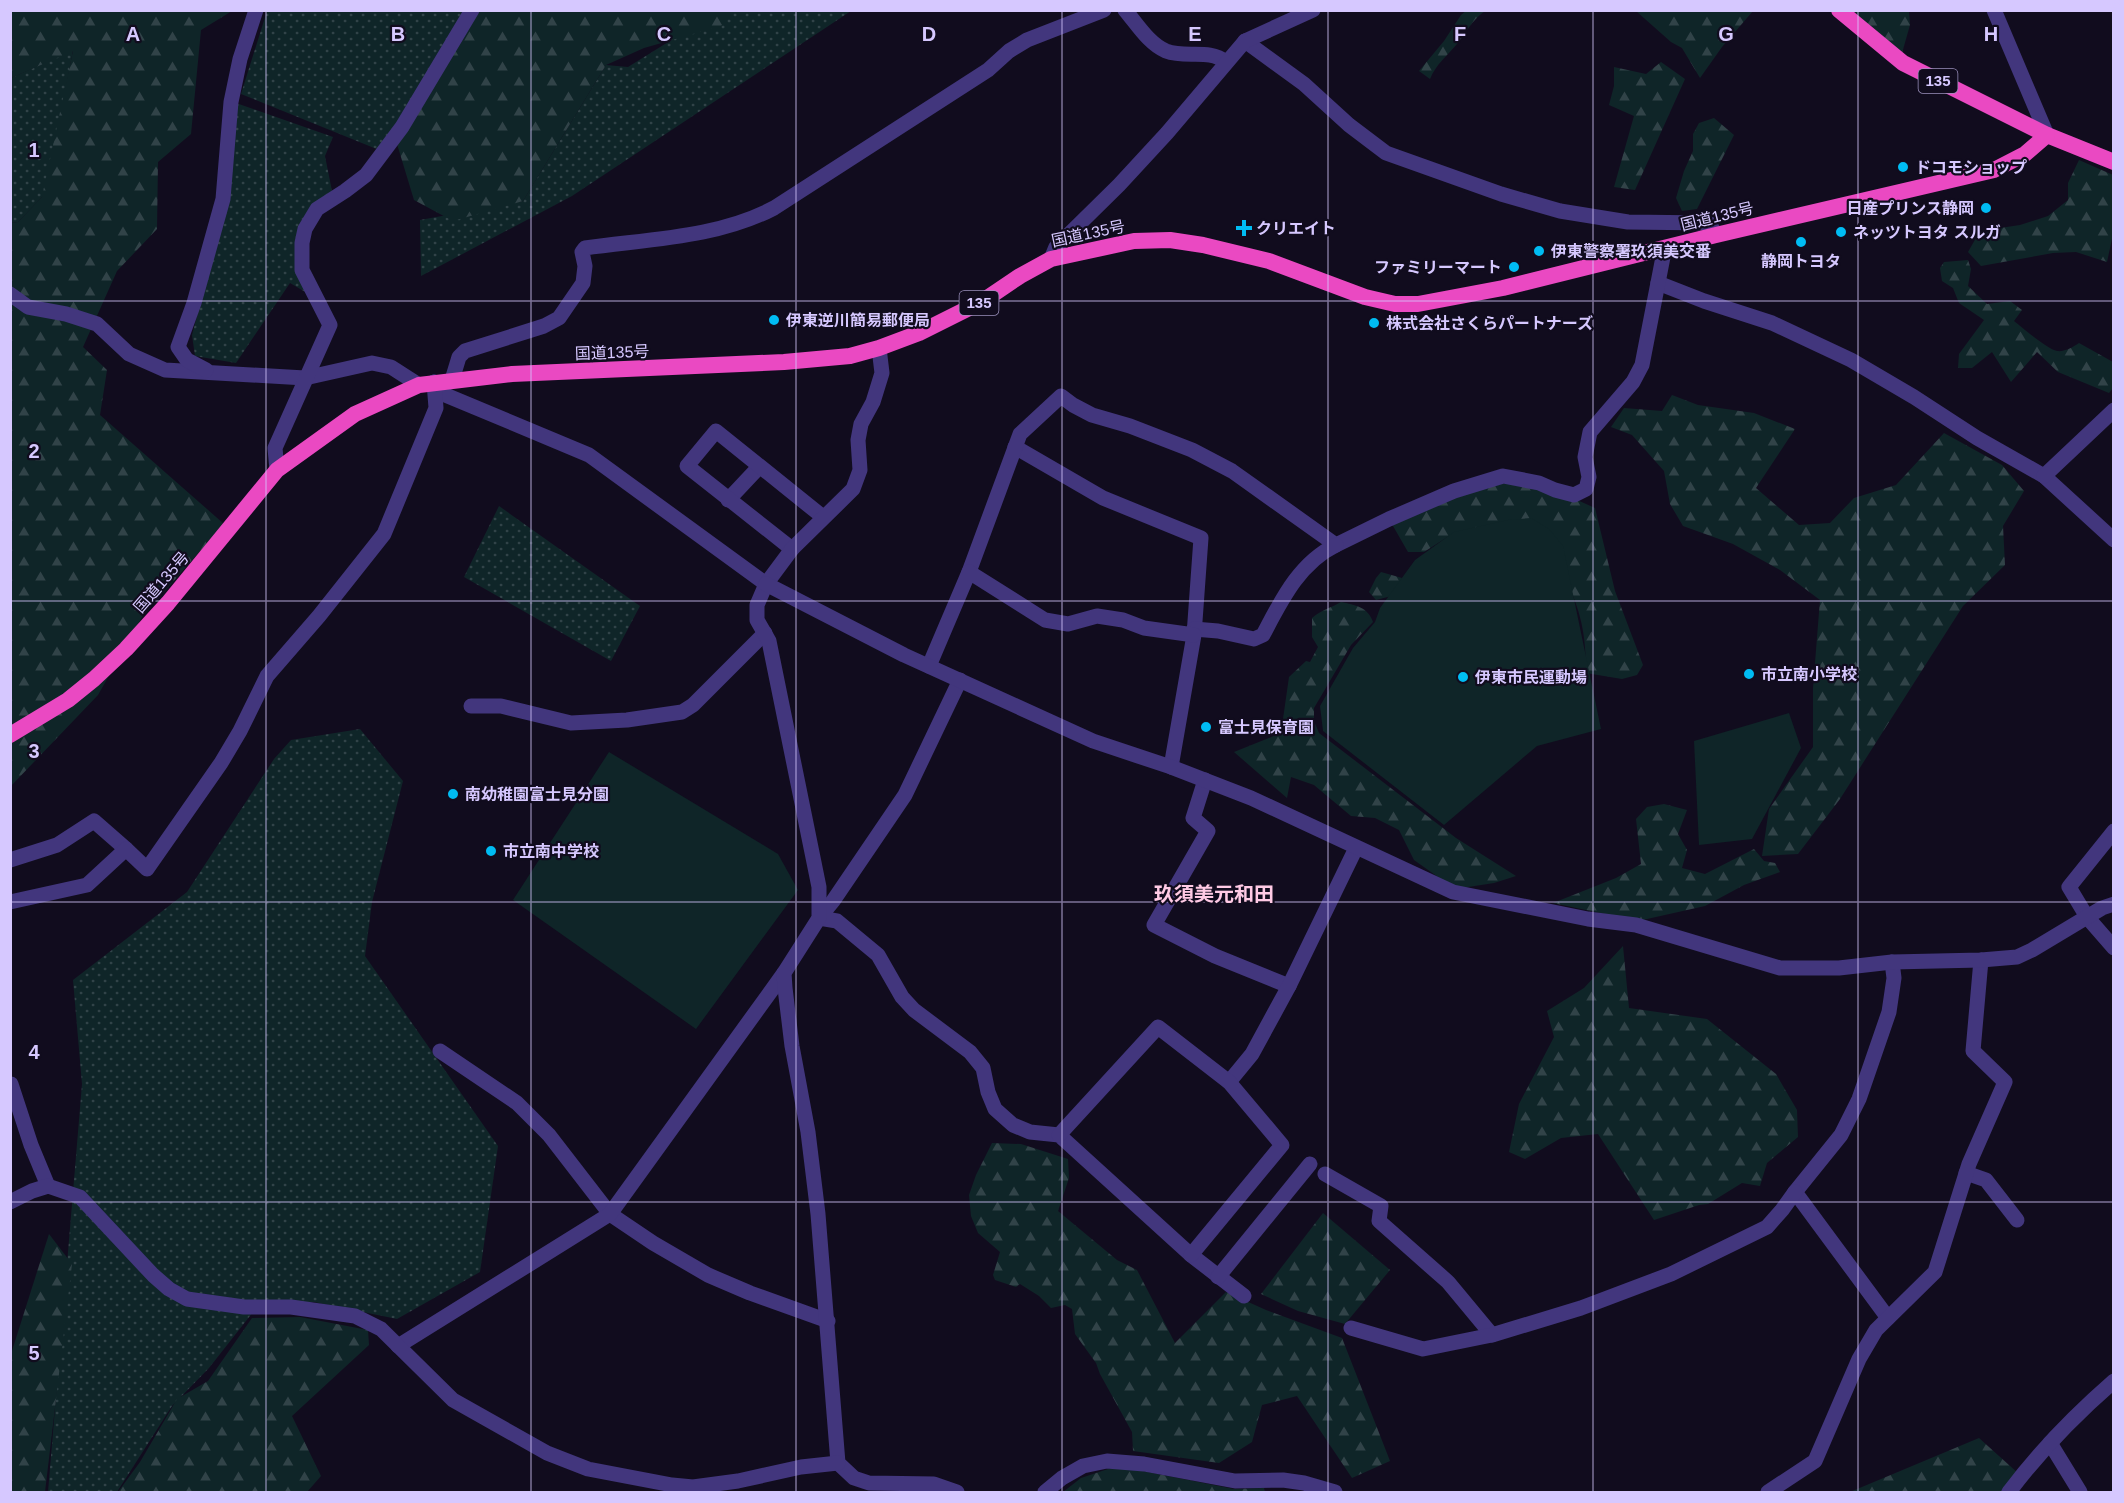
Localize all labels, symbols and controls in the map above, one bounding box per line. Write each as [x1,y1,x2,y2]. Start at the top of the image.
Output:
text: A [126,23,140,45]
text: B [391,23,405,45]
text: C [657,23,671,45]
text: D [922,23,936,45]
text: E [1188,23,1202,45]
text: F [1454,23,1466,45]
text: G [1718,23,1734,45]
text: H [1984,23,1998,45]
road number: 135 [1918,69,1958,93]
text: 1 [28,139,40,161]
place label: ドコモショップ [1915,159,2027,176]
marker: ドコモショップ [1896,160,1910,174]
street label: 国道135号 [1679,199,1755,234]
place label: 日産プリンス静岡 [1846,200,1974,217]
marker: 日産プリンス静岡 [1979,201,1993,215]
street label: 国道135号 [1050,217,1126,250]
place label: クリエイト [1256,220,1336,237]
marker: クリエイト [1237,221,1251,235]
place label: ネッツトヨタ スルガ [1853,224,2001,241]
marker: ネッツトヨタ スルガ [1834,225,1848,239]
marker: 静岡トヨタ [1794,235,1808,249]
place label: 伊東警察署玖須美交番 [1550,243,1711,260]
marker: 伊東警察署玖須美交番 [1532,244,1546,258]
place label: 静岡トヨタ [1761,253,1841,270]
place label: ファミリーマート [1374,259,1502,276]
marker: ファミリーマート [1507,260,1521,274]
road number: 135 [960,291,998,315]
place label: 伊東逆川簡易郵便局 [785,312,930,329]
marker: 伊東逆川簡易郵便局 [767,313,781,327]
place label: 株式会社さくらパートナーズ [1386,314,1593,332]
marker: 株式会社さくらパートナーズ [1367,316,1381,330]
street label: 国道135号 [574,343,650,362]
text: 2 [28,440,40,462]
street label: 国道135号 [130,549,192,616]
place label: 市立南小学校 [1761,666,1857,683]
marker: 市立南小学校 [1742,667,1756,681]
place label: 伊東市民運動場 [1474,669,1587,686]
marker: 伊東市民運動場 [1456,670,1470,684]
place label: 富士見保育園 [1218,719,1314,736]
marker: 富士見保育園 [1199,720,1213,734]
text: 3 [28,740,40,762]
place label: 南幼稚園富士見分園 [465,786,609,803]
marker: 南幼稚園富士見分園 [446,787,460,801]
place label: 市立南中学校 [503,843,599,860]
marker: 市立南中学校 [484,844,498,858]
district label: 玖須美元和田 [1154,883,1274,905]
text: 4 [28,1041,40,1063]
text: 5 [28,1342,40,1364]

